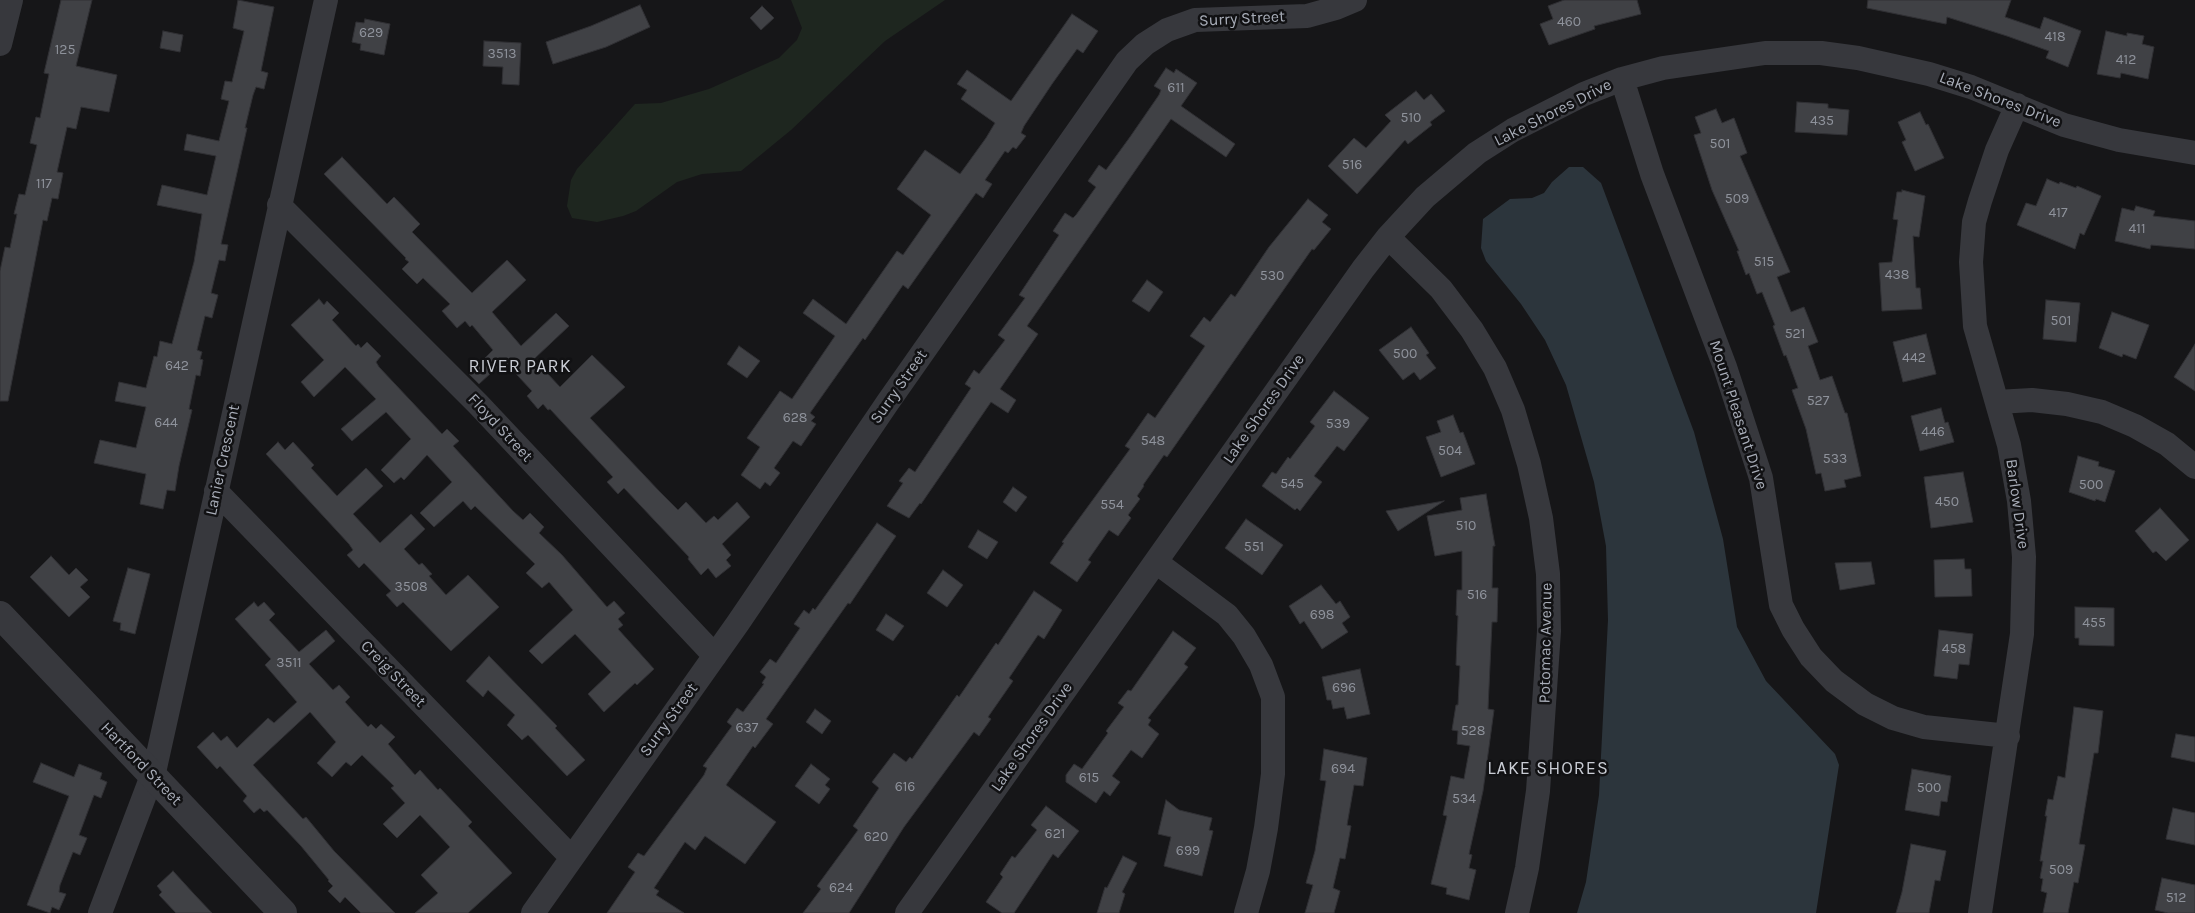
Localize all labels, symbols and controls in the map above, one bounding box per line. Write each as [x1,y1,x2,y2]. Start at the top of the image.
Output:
street label: Surry Street [1199,7,1285,31]
house number: 460 [1557,14,1581,30]
house number: 629 [359,25,383,41]
house number: 418 [2044,29,2066,45]
house number: 125 [55,42,75,58]
house number: 3513 [487,46,517,62]
house number: 412 [2116,52,2136,68]
street label: Lake Shores Drive [1936,68,2064,132]
street label: Lake Shores Drive [1491,75,1615,151]
house number: 611 [1167,80,1185,96]
house number: 510 [1401,110,1421,126]
house number: 435 [1810,113,1834,129]
house number: 501 [1710,136,1730,152]
house number: 516 [1342,157,1362,173]
house number: 117 [36,176,52,192]
house number: 509 [1725,191,1749,207]
house number: 417 [2048,205,2068,221]
house number: 411 [2128,221,2146,237]
house number: 515 [1754,254,1774,270]
house number: 438 [1885,267,1909,283]
house number: 530 [1260,268,1284,284]
house number: 501 [2051,313,2071,329]
house number: 521 [1785,326,1805,342]
street label: Mount Pleasant Drive [1705,338,1771,492]
street label: Surry Street [866,346,932,428]
house number: 500 [1393,346,1417,362]
house number: 442 [1902,350,1926,366]
street label: Lake Shores Drive [1219,351,1309,467]
district label: RIVER PARK [467,356,573,378]
house number: 642 [165,358,189,374]
street label: Floyd Street [464,390,536,466]
house number: 527 [1807,393,1829,409]
street label: Lanier Crescent [202,403,244,517]
house number: 628 [783,410,807,426]
house number: 644 [154,415,178,431]
house number: 539 [1326,416,1350,432]
house number: 446 [1921,424,1945,440]
house number: 548 [1141,433,1165,449]
house number: 504 [1438,443,1462,459]
house number: 533 [1823,451,1847,467]
street label: Barlow Drive [2001,458,2033,550]
house number: 545 [1280,476,1304,492]
house number: 500 [2079,477,2103,493]
house number: 450 [1935,494,1959,510]
house number: 554 [1100,497,1124,513]
house number: 510 [1456,518,1476,534]
house number: 551 [1244,539,1264,555]
house number: 3508 [394,579,428,595]
street label: Potomac Avenue [1535,582,1557,704]
house number: 516 [1467,587,1487,603]
house number: 698 [1310,607,1334,623]
house number: 455 [2082,615,2106,631]
street label: Creig Street [356,637,430,711]
house number: 458 [1942,641,1966,657]
house number: 3511 [276,655,302,671]
street label: Lake Shores Drive [987,679,1077,795]
street label: Surry Street [636,680,702,760]
house number: 696 [1332,680,1356,696]
street label: Hartford Street [96,718,186,810]
house number: 637 [736,720,758,736]
house number: 528 [1461,723,1485,739]
district label: LAKE SHORES [1486,758,1610,780]
house number: 694 [1331,761,1355,777]
house number: 615 [1079,770,1099,786]
house number: 616 [895,779,915,795]
house number: 500 [1917,780,1941,796]
house number: 534 [1452,791,1476,807]
house number: 621 [1045,826,1065,842]
house number: 620 [864,829,888,845]
house number: 699 [1176,843,1200,859]
house number: 509 [2049,862,2073,878]
house number: 624 [829,880,853,896]
house number: 512 [2166,890,2186,906]

